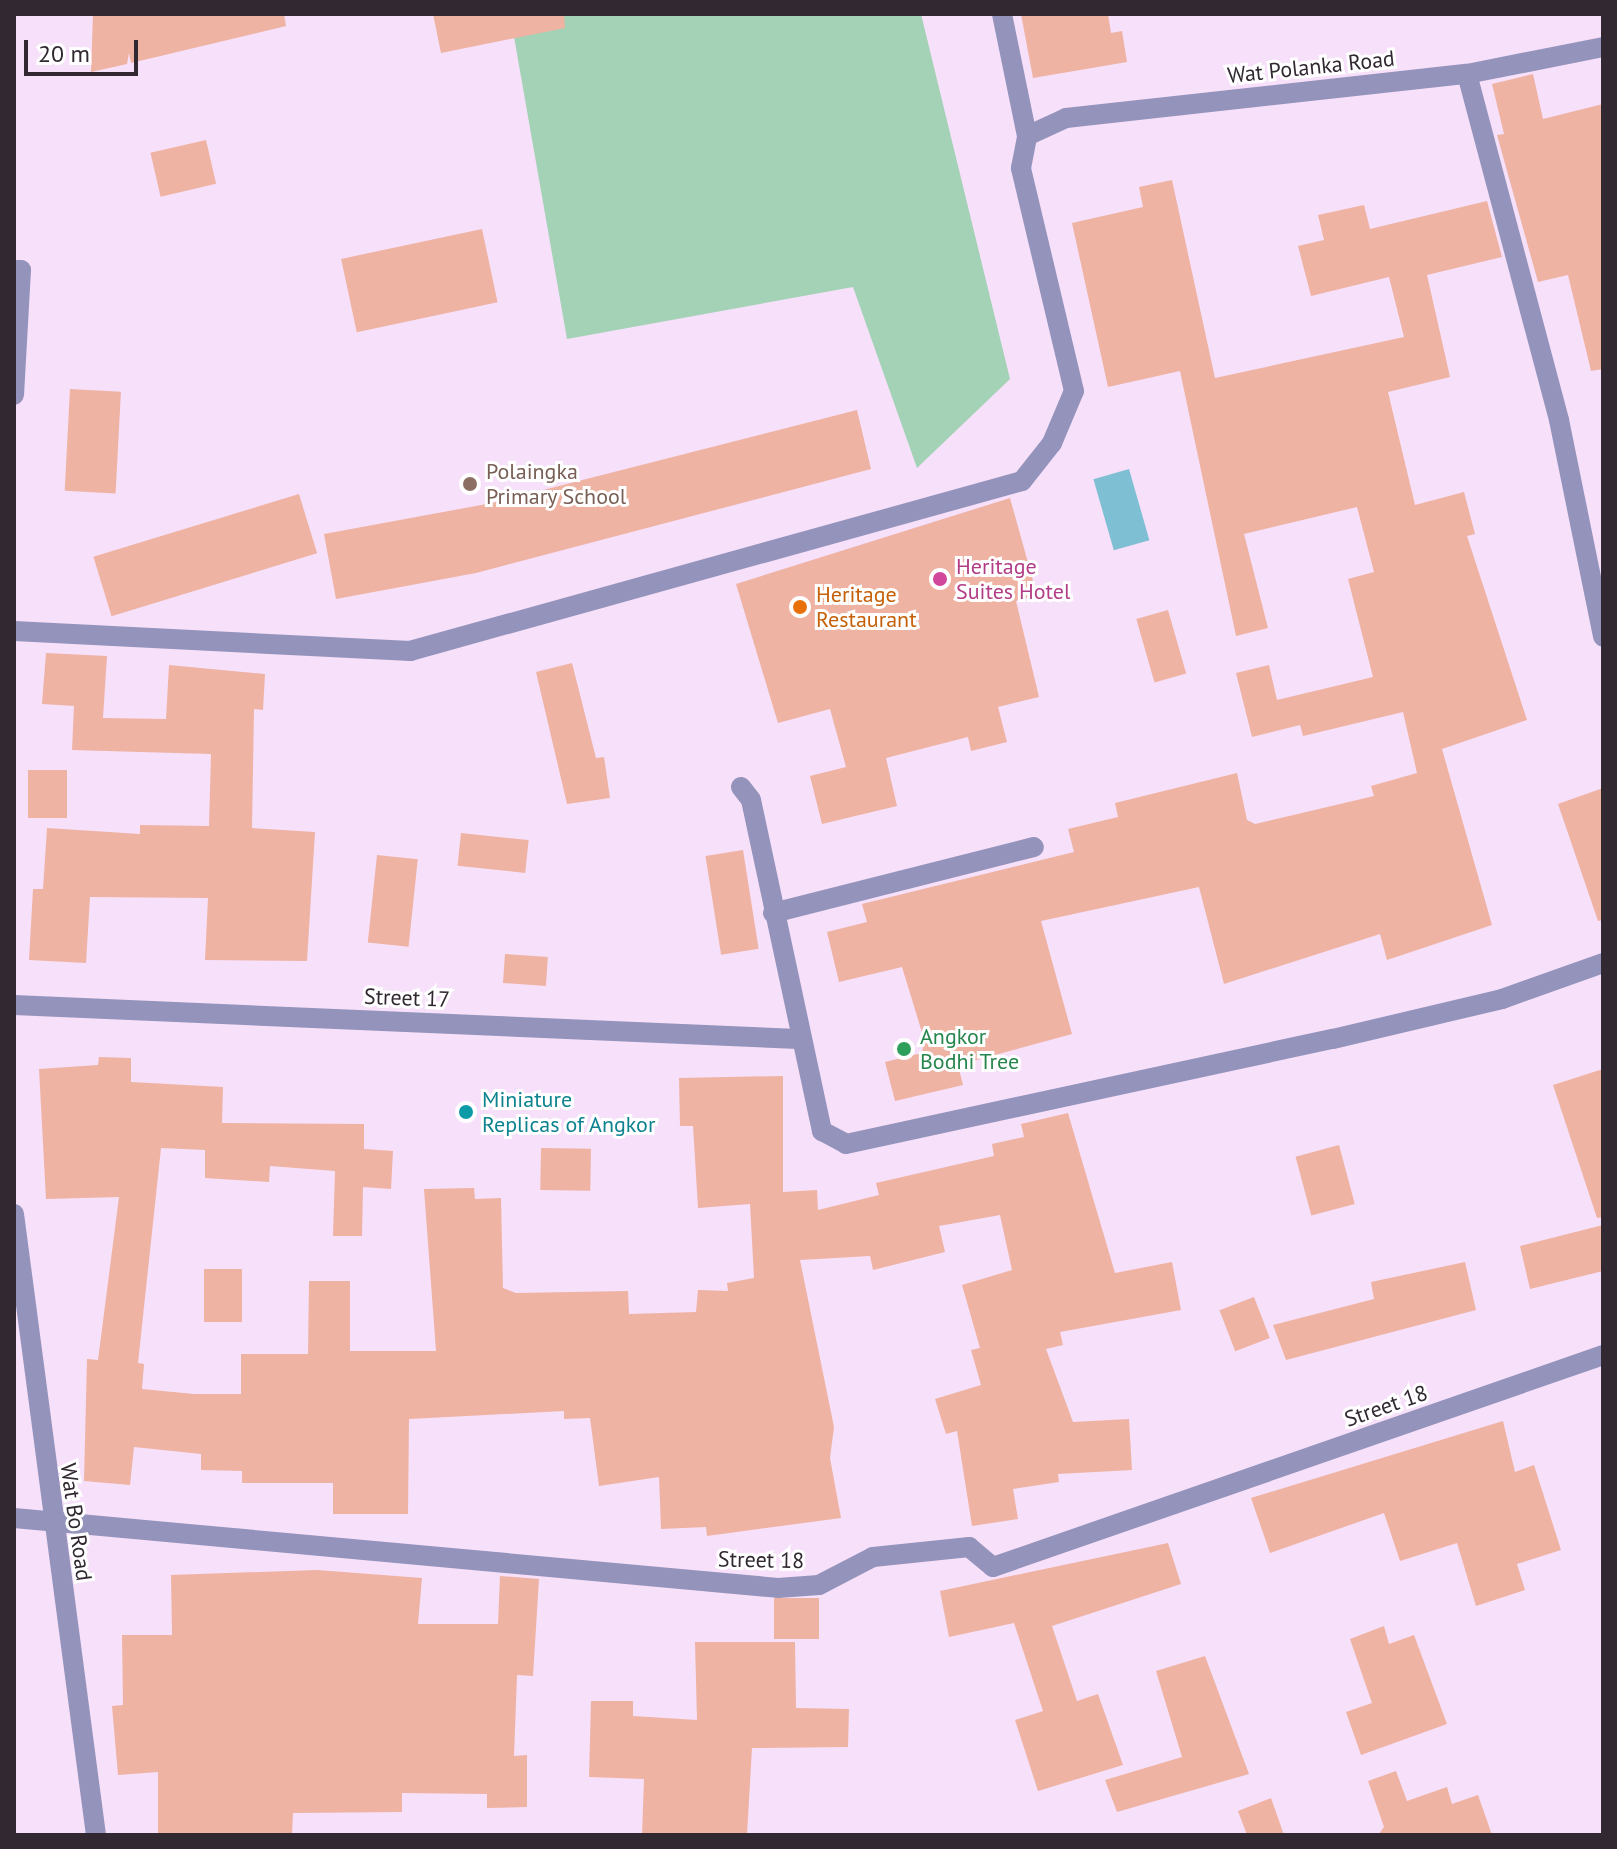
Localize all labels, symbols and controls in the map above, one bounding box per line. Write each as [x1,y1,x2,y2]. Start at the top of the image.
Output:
scale bar [28,24,142,74]
text: 20 m [38,38,90,69]
street label: Wat Polanka Road [1226,45,1396,89]
place label: Polaingka Primary School [486,458,627,510]
marker: Polaingka Primary School [461,475,479,493]
place label: Heritage Suites Hotel [956,553,1070,604]
marker: Heritage Suites Hotel [931,570,949,588]
place label: Heritage Restaurant [816,581,917,632]
marker: Heritage Restaurant [791,598,809,616]
street label: Street 17 [364,983,450,1013]
place label: Angkor Bodhi Tree [920,1023,1020,1074]
marker: Angkor Bodhi Tree [895,1040,913,1058]
place label: Miniature Replicas of Angkor [482,1086,656,1138]
marker: Miniature Replicas of Angkor [457,1103,475,1121]
street label: Street 18 [1341,1380,1431,1432]
street label: Wat Bo Road [55,1461,97,1583]
street label: Street 18 [718,1546,804,1574]

